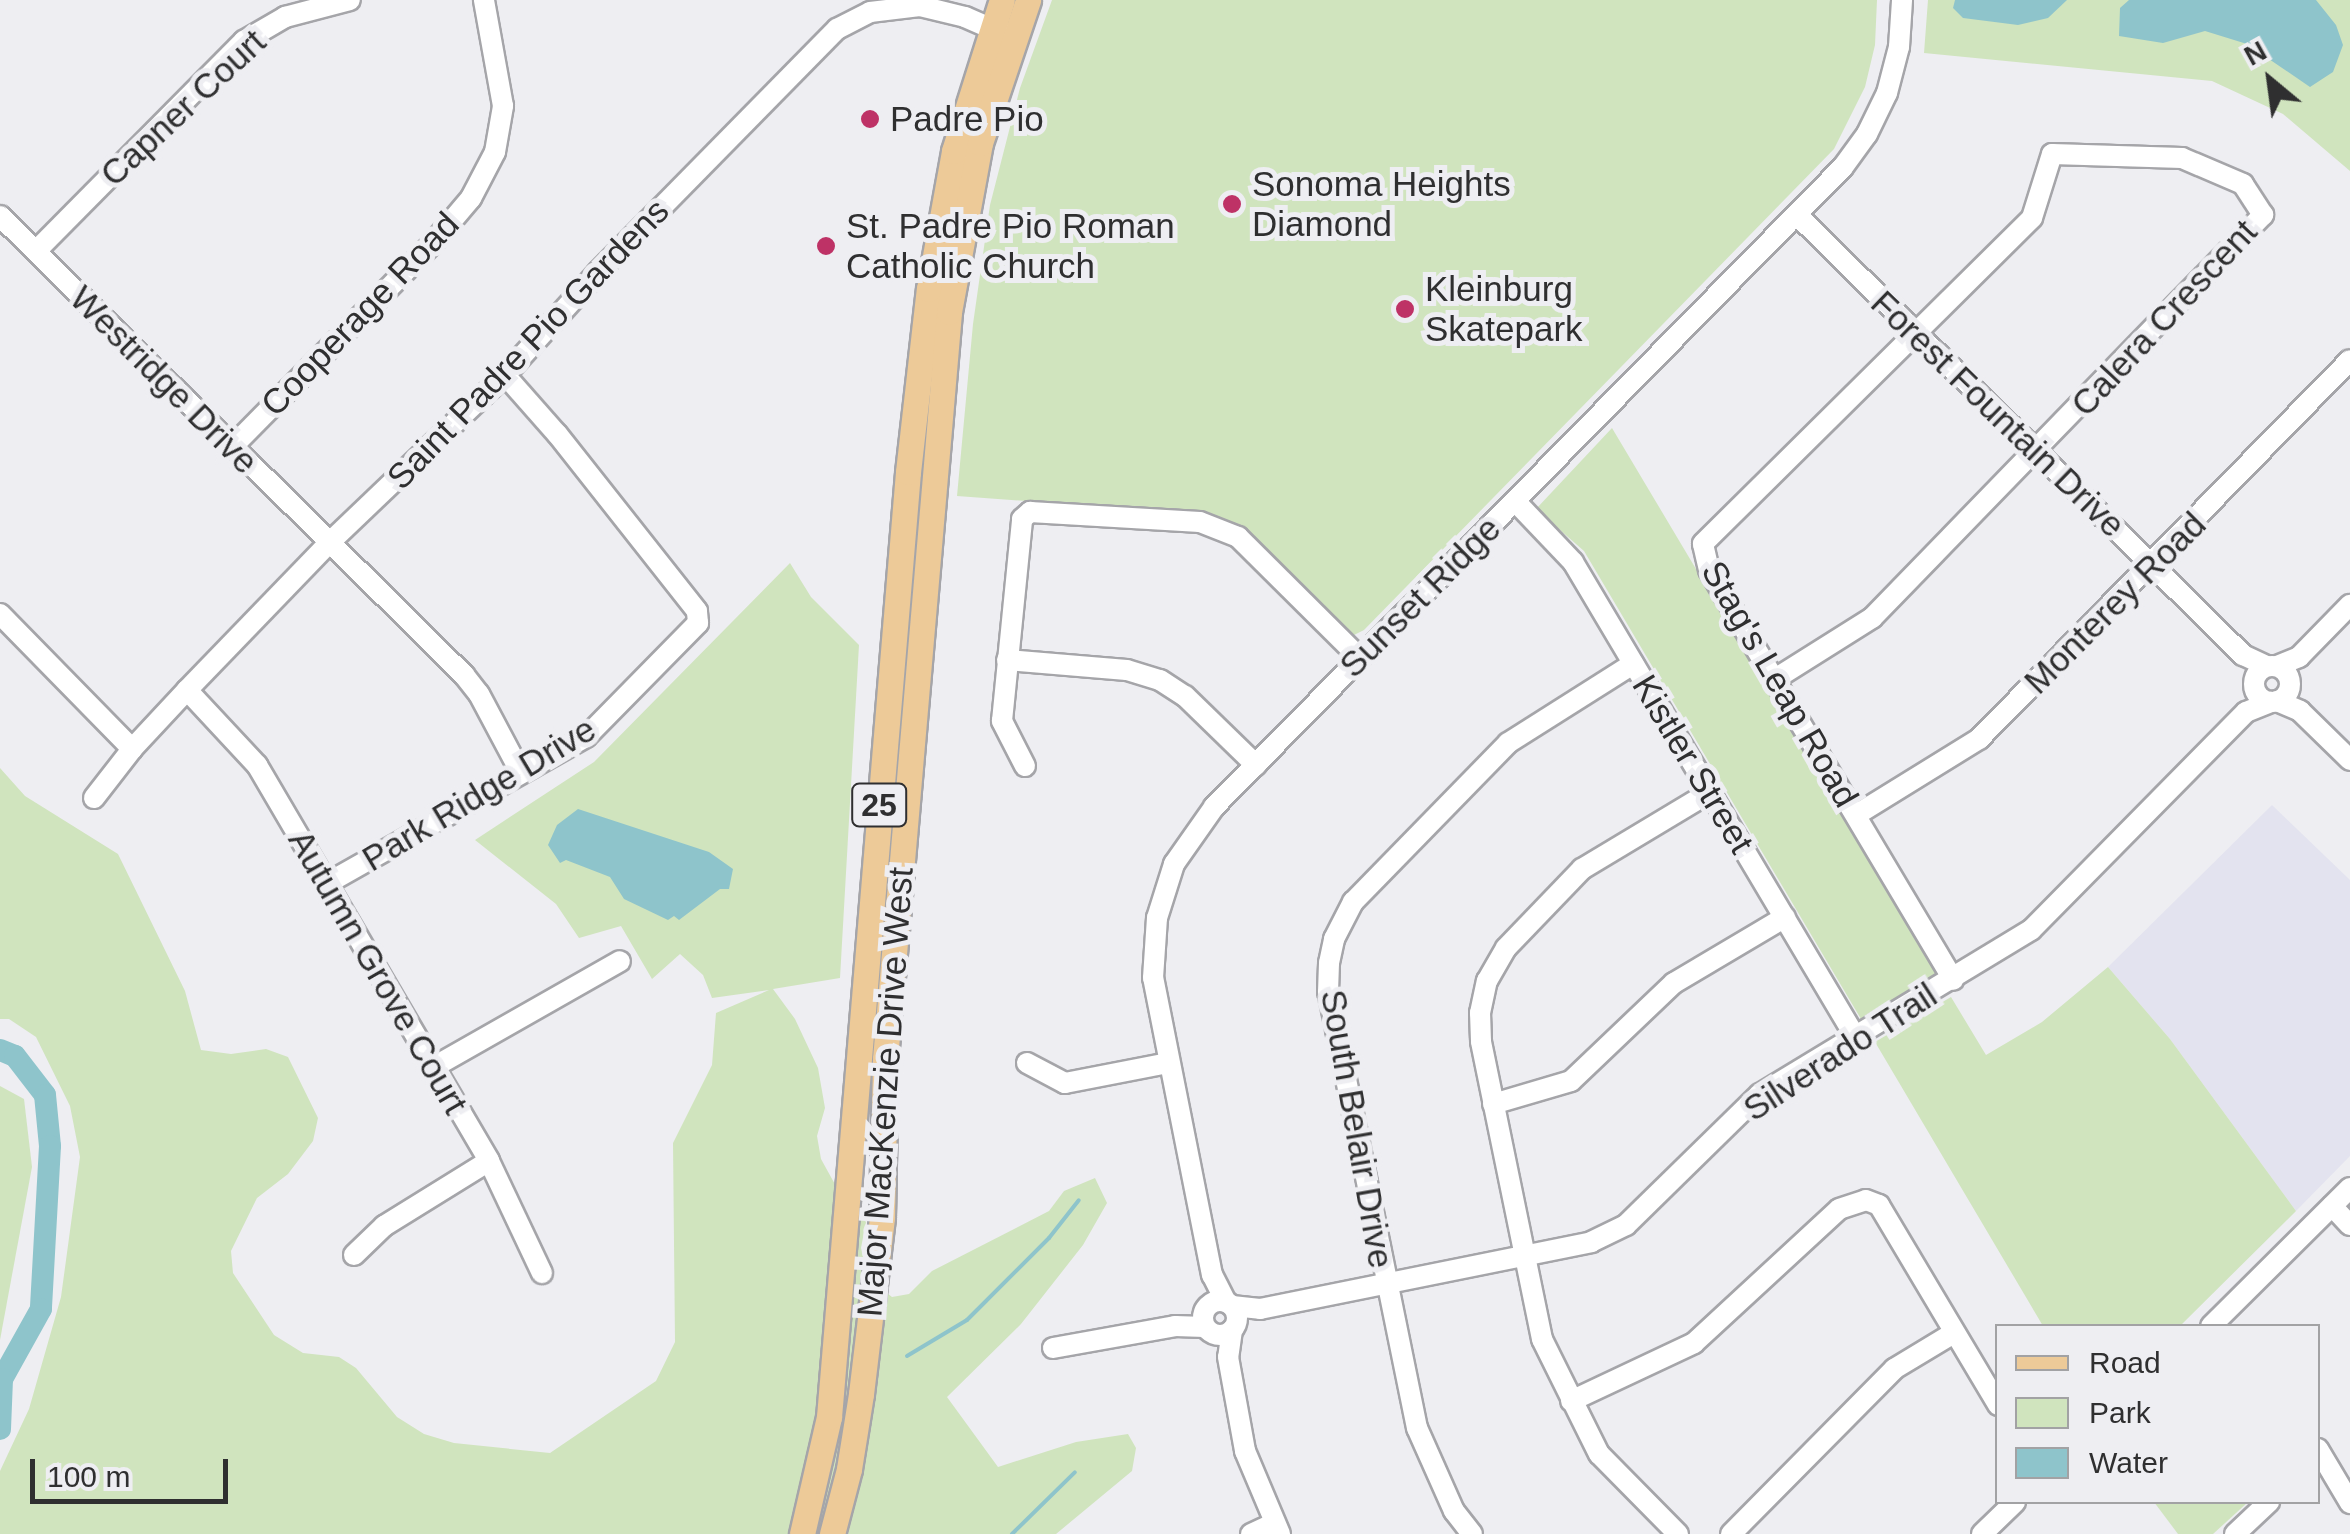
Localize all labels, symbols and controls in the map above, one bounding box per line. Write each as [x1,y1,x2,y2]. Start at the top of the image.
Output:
street label: Capner Court [92,21,274,195]
north arrow [2220,30,2320,130]
text: N [2239,35,2272,72]
place label: Padre Pio [890,98,1044,140]
marker: Padre Pio [859,108,881,130]
place label: Sonoma Heights Diamond [1252,163,1511,245]
street label: Saint Padre Pio Gardens [378,190,678,498]
marker: Sonoma Heights Diamond [1221,193,1243,215]
street label: Cooperage Road [252,204,468,424]
place label: St. Padre Pio Roman Catholic Church [846,205,1175,287]
street label: Calera Crescent [2062,211,2266,425]
marker: St. Padre Pio Roman Catholic Church [815,235,837,257]
place label: Kleinburg Skatepark [1425,268,1583,350]
street label: Westridge Drive [61,277,267,483]
street label: Forest Fountain Drive [1862,282,2134,546]
marker: Kleinburg Skatepark [1394,298,1416,320]
street label: Monterey Road [2016,504,2214,702]
street label: Sunset Ridge [1331,508,1509,686]
street label: Stag's Leap Road [1693,553,1867,815]
street label: Kistler Street [1623,667,1763,861]
street label: Park Ridge Drive [355,708,603,880]
road number: 25 [849,778,909,832]
street label: Autumn Grove Court [280,823,476,1121]
street label: Major MacKenzie Drive West [848,866,922,1318]
street label: Silverado Trail [1735,974,1945,1130]
street label: South Belair Drive [1312,986,1402,1272]
legend [1995,1324,2320,1504]
text: Road [2089,1346,2161,1379]
text: Park [2089,1396,2151,1429]
scale bar [35,1439,232,1501]
text: Water [2089,1446,2168,1479]
text: 100 m [47,1460,130,1493]

